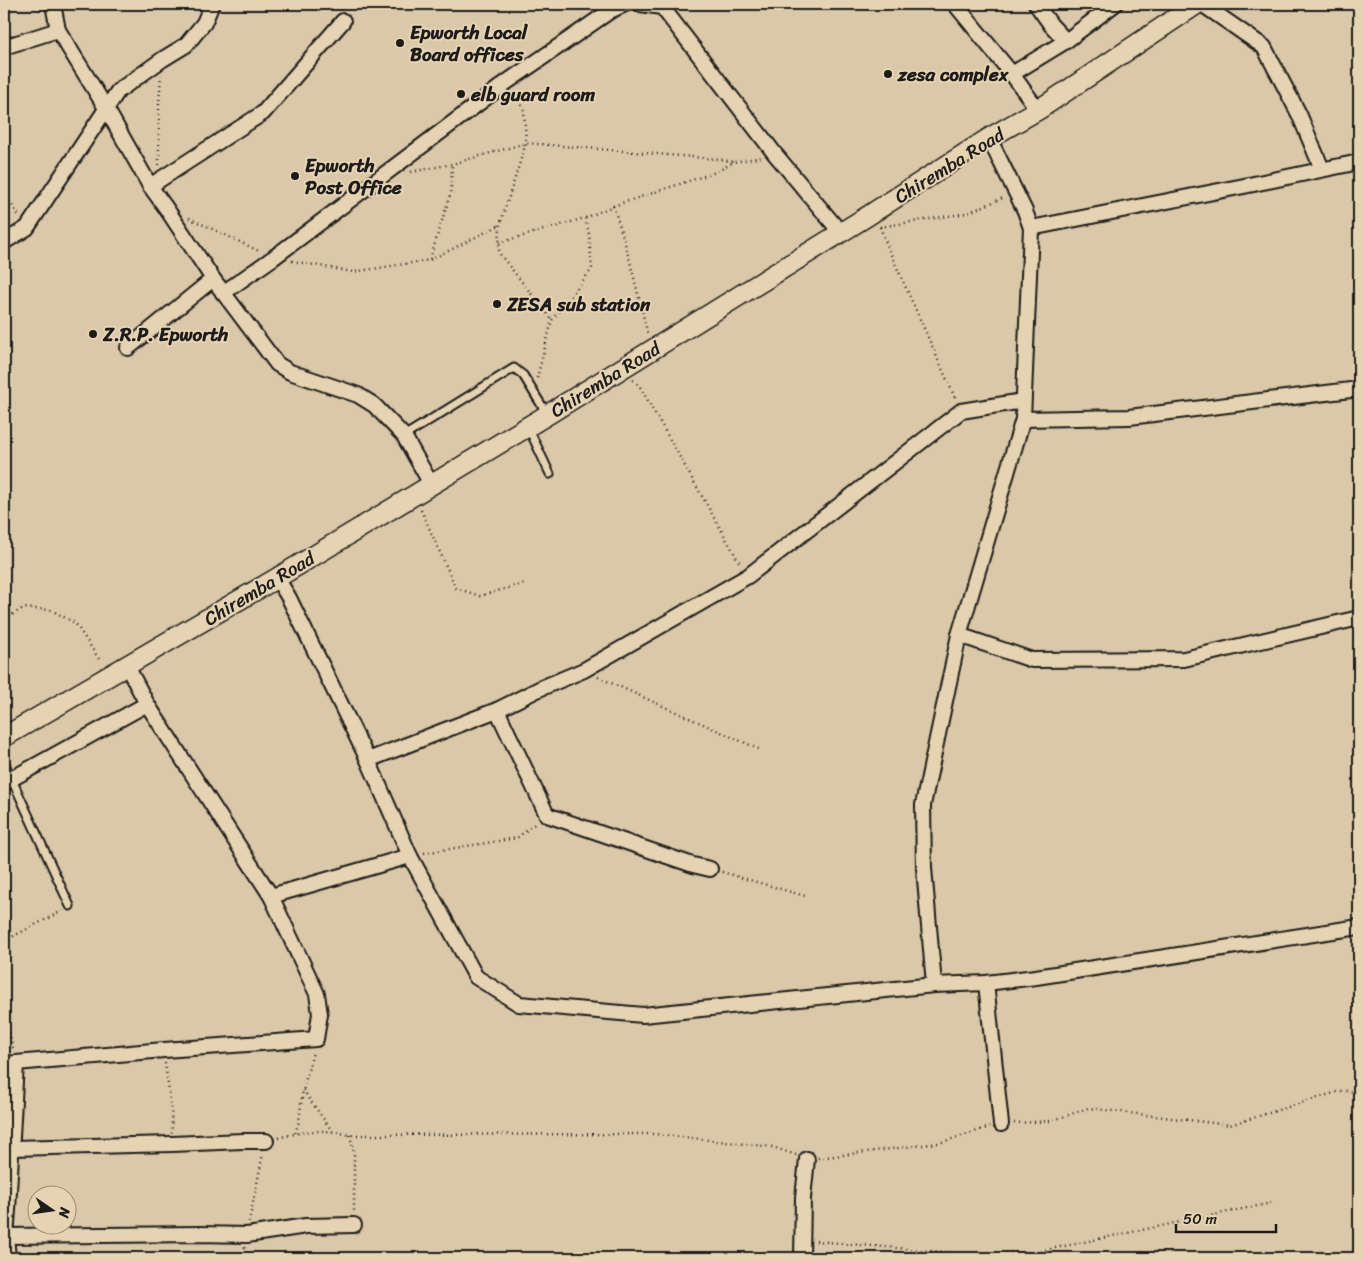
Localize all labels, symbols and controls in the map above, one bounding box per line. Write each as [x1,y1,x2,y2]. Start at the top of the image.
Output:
place label: Epworth Local Board offices [410,16,529,71]
marker: Epworth Local Board offices [394,37,406,49]
place label: zesa complex [897,58,1009,91]
marker: zesa complex [882,68,894,80]
place label: elb guard room [470,78,595,111]
marker: elb guard room [455,88,467,100]
street label: Chiremba Road [888,118,1012,212]
place label: Epworth Post Office [305,149,402,204]
marker: Epworth Post Office [289,170,301,182]
place label: ZESA sub station [506,288,651,321]
marker: ZESA sub station [491,298,503,310]
place label: Z.R.P. Epworth [102,318,228,351]
marker: Z.R.P. Epworth [87,328,99,340]
street label: Chiremba Road [544,332,668,426]
street label: Chiremba Road [197,542,322,635]
north arrow [28,1184,78,1234]
scale bar [1176,1202,1276,1234]
text: N [51,1204,78,1221]
text: 50 m [1183,1206,1218,1232]

